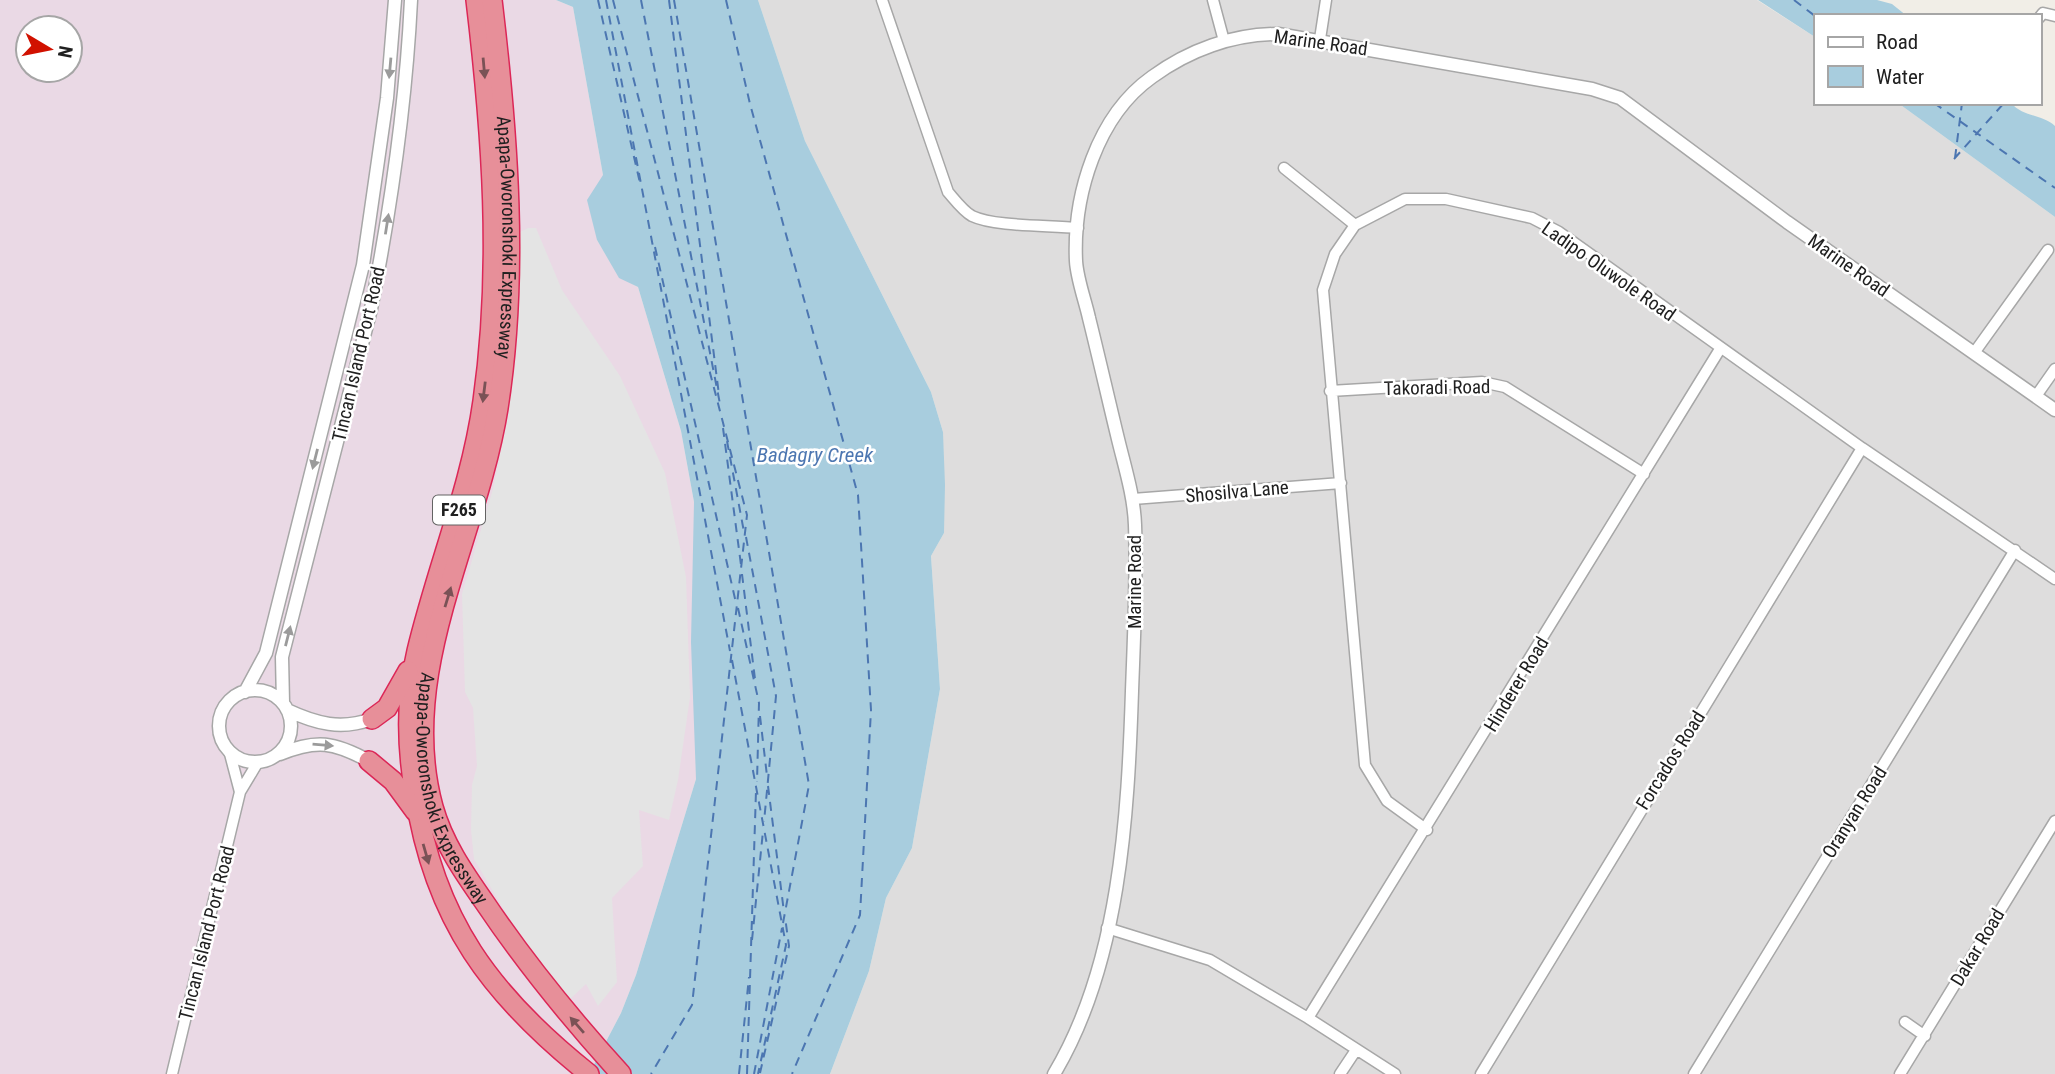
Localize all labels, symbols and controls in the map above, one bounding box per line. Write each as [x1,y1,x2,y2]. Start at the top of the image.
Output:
north arrow [14,14,84,84]
legend [1814,14,2041,105]
street label: Marine Road [1273,25,1369,60]
text: Road [1876,30,1918,54]
text: N [53,44,78,60]
one-way arrow [384,57,395,79]
one-way arrow [479,57,490,79]
text: Water [1876,65,1924,89]
street label: Apapa-Oworonshoki Expressway [492,115,521,360]
one-way arrow [382,213,393,235]
street label: Ladipo Oluwole Road [1537,217,1680,326]
street label: Marine Road [1804,229,1894,302]
street label: Tincan Island Port Road [327,264,390,444]
street label: Takoradi Road [1383,375,1491,400]
one-way arrow [478,382,489,404]
water label: Badagry Creek [757,443,874,467]
one-way arrow [309,449,320,471]
street label: Shosilva Lane [1184,476,1290,507]
road number: F265 [433,496,485,524]
street label: Marine Road [1123,535,1146,629]
one-way arrow [444,586,454,607]
one-way arrow [283,625,294,647]
street label: Hinderer Road [1479,633,1554,736]
street label: Apapa-Oworonshoki Expressway [411,671,493,909]
street label: Forcados Road [1631,707,1710,814]
one-way arrow [312,740,334,751]
street label: Oranyan Road [1817,762,1892,862]
street label: Tincan Island Port Road [174,843,239,1023]
one-way arrow [421,843,432,865]
street label: Dakar Road [1945,905,2009,990]
one-way arrow [569,1016,585,1034]

